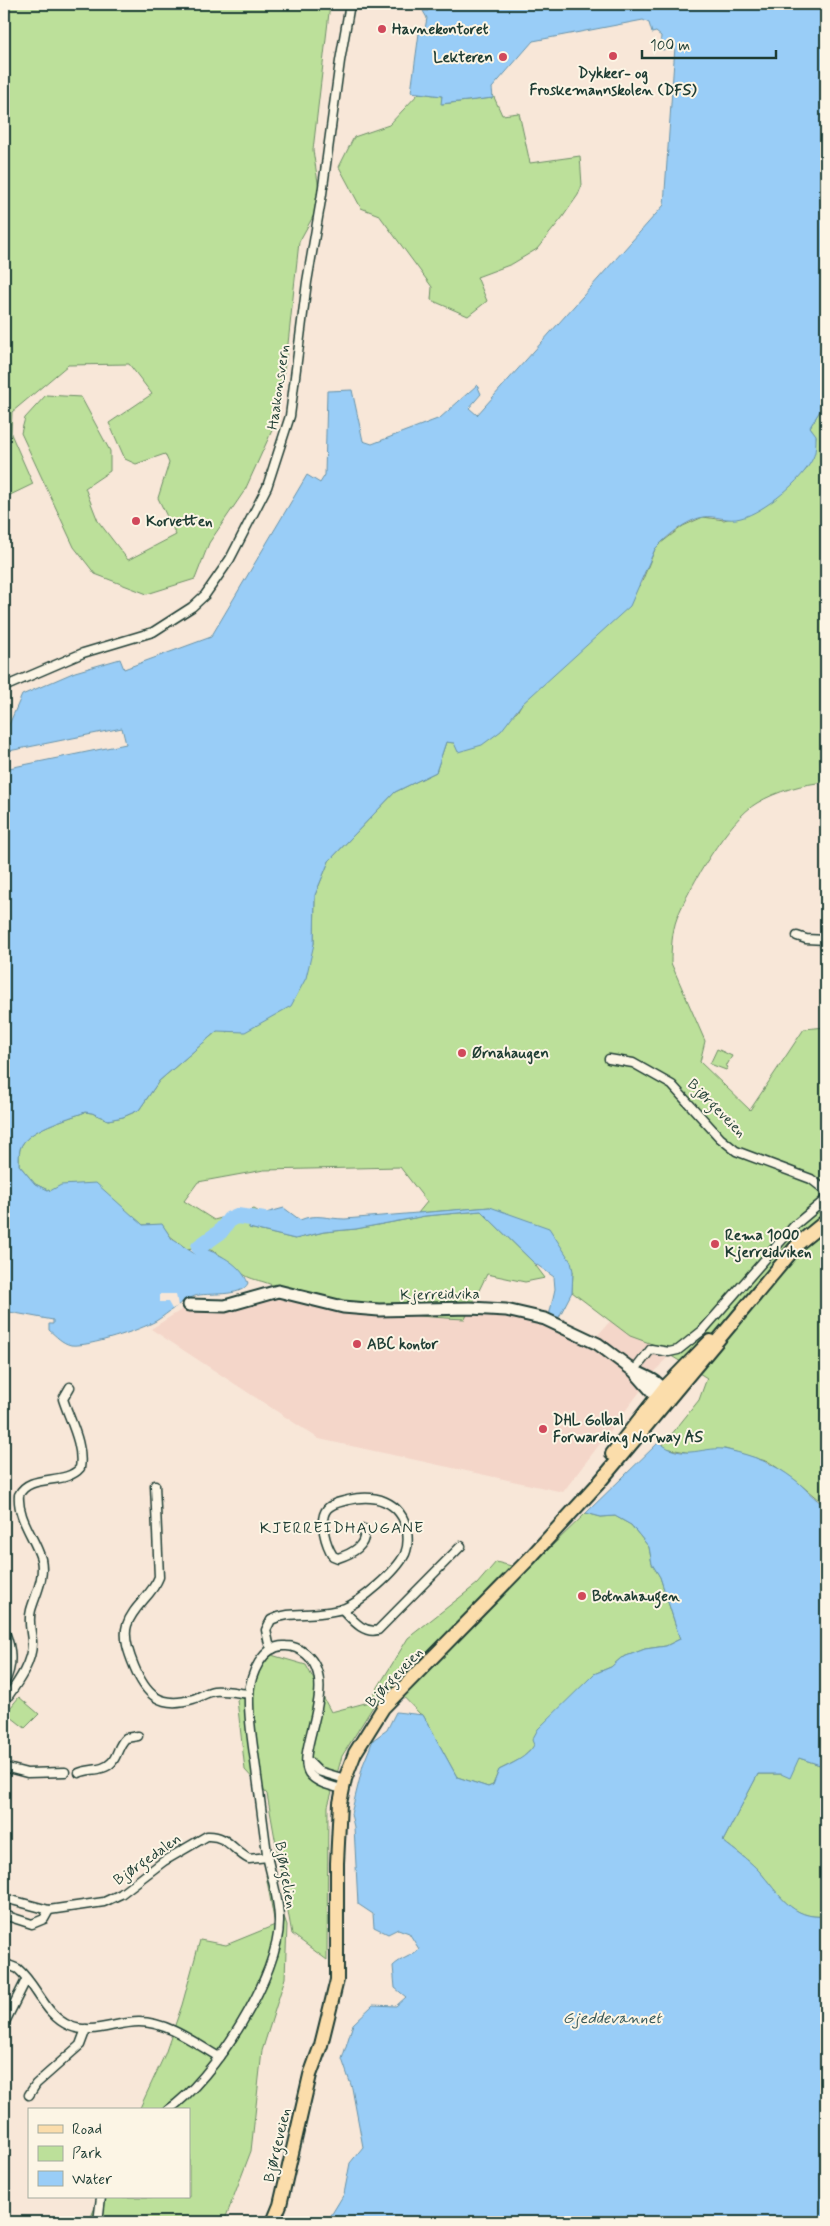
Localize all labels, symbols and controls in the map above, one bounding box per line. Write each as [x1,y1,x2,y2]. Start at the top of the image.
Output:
place label: Havnekontoret [392,20,489,40]
marker: Havnekontoret [376,23,388,35]
scale bar [642,28,776,60]
text: 100 m [650,36,690,56]
place label: Lekteren [433,48,493,68]
marker: Dykker- og Froskemannskolen (DFS) [607,50,619,62]
marker: Lekteren [497,51,509,63]
place label: Dykker- og Froskemannskolen (DFS) [529,64,697,101]
street label: Haakonsvern [263,343,295,431]
place label: Korvetten [146,512,213,532]
marker: Korvetten [130,515,142,527]
place label: Ørnahaugen [472,1044,549,1065]
marker: Ørnahaugen [456,1047,468,1059]
street label: Bjørgeveien [682,1075,750,1143]
place label: Rema 1000 Kjerreidviken [725,1226,812,1263]
marker: Rema 1000 Kjerreidviken [709,1238,721,1250]
street label: Kjerreidvika [400,1284,480,1306]
place label: ABC kontor [367,1335,439,1355]
marker: ABC kontor [351,1338,363,1350]
place label: DHL Golbal Forwarding Norway AS [553,1411,704,1449]
marker: DHL Golbal Forwarding Norway AS [537,1423,549,1435]
district label: KJERREIDHAUGANE [260,1518,424,1539]
place label: Botnahaugen [592,1587,680,1609]
marker: Botnahaugen [576,1590,588,1602]
street label: Bjørgeveien [362,1643,429,1713]
street label: Bjørgedalen [110,1829,186,1891]
street label: Bjørgelien [268,1840,301,1910]
water label: Gjeddevannet [563,2008,663,2029]
street label: Bjørgeveien [260,2106,297,2185]
legend [28,2108,190,2198]
text: Road [72,2120,102,2140]
text: Park [72,2144,102,2164]
text: Water [72,2170,112,2190]

